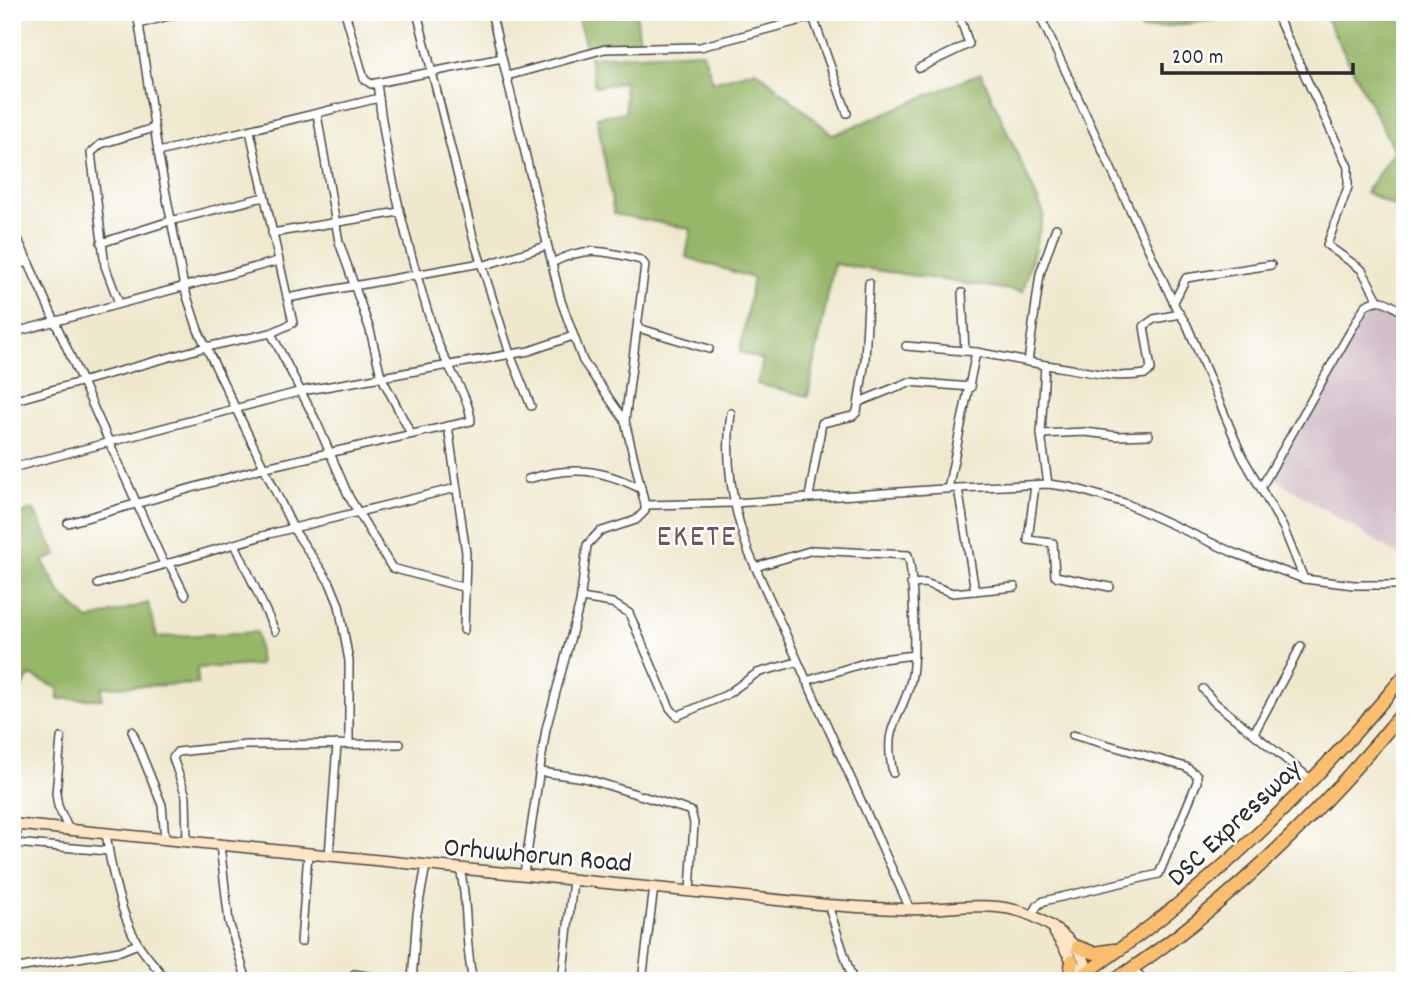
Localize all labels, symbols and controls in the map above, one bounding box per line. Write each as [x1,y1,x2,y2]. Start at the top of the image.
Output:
scale bar [1162,32,1352,76]
text: 200 m [1172,44,1223,74]
district label: EKETE [656,516,738,562]
street label: DSC Expressway [1160,751,1313,898]
street label: Orhuwhorun Road [442,830,633,886]

